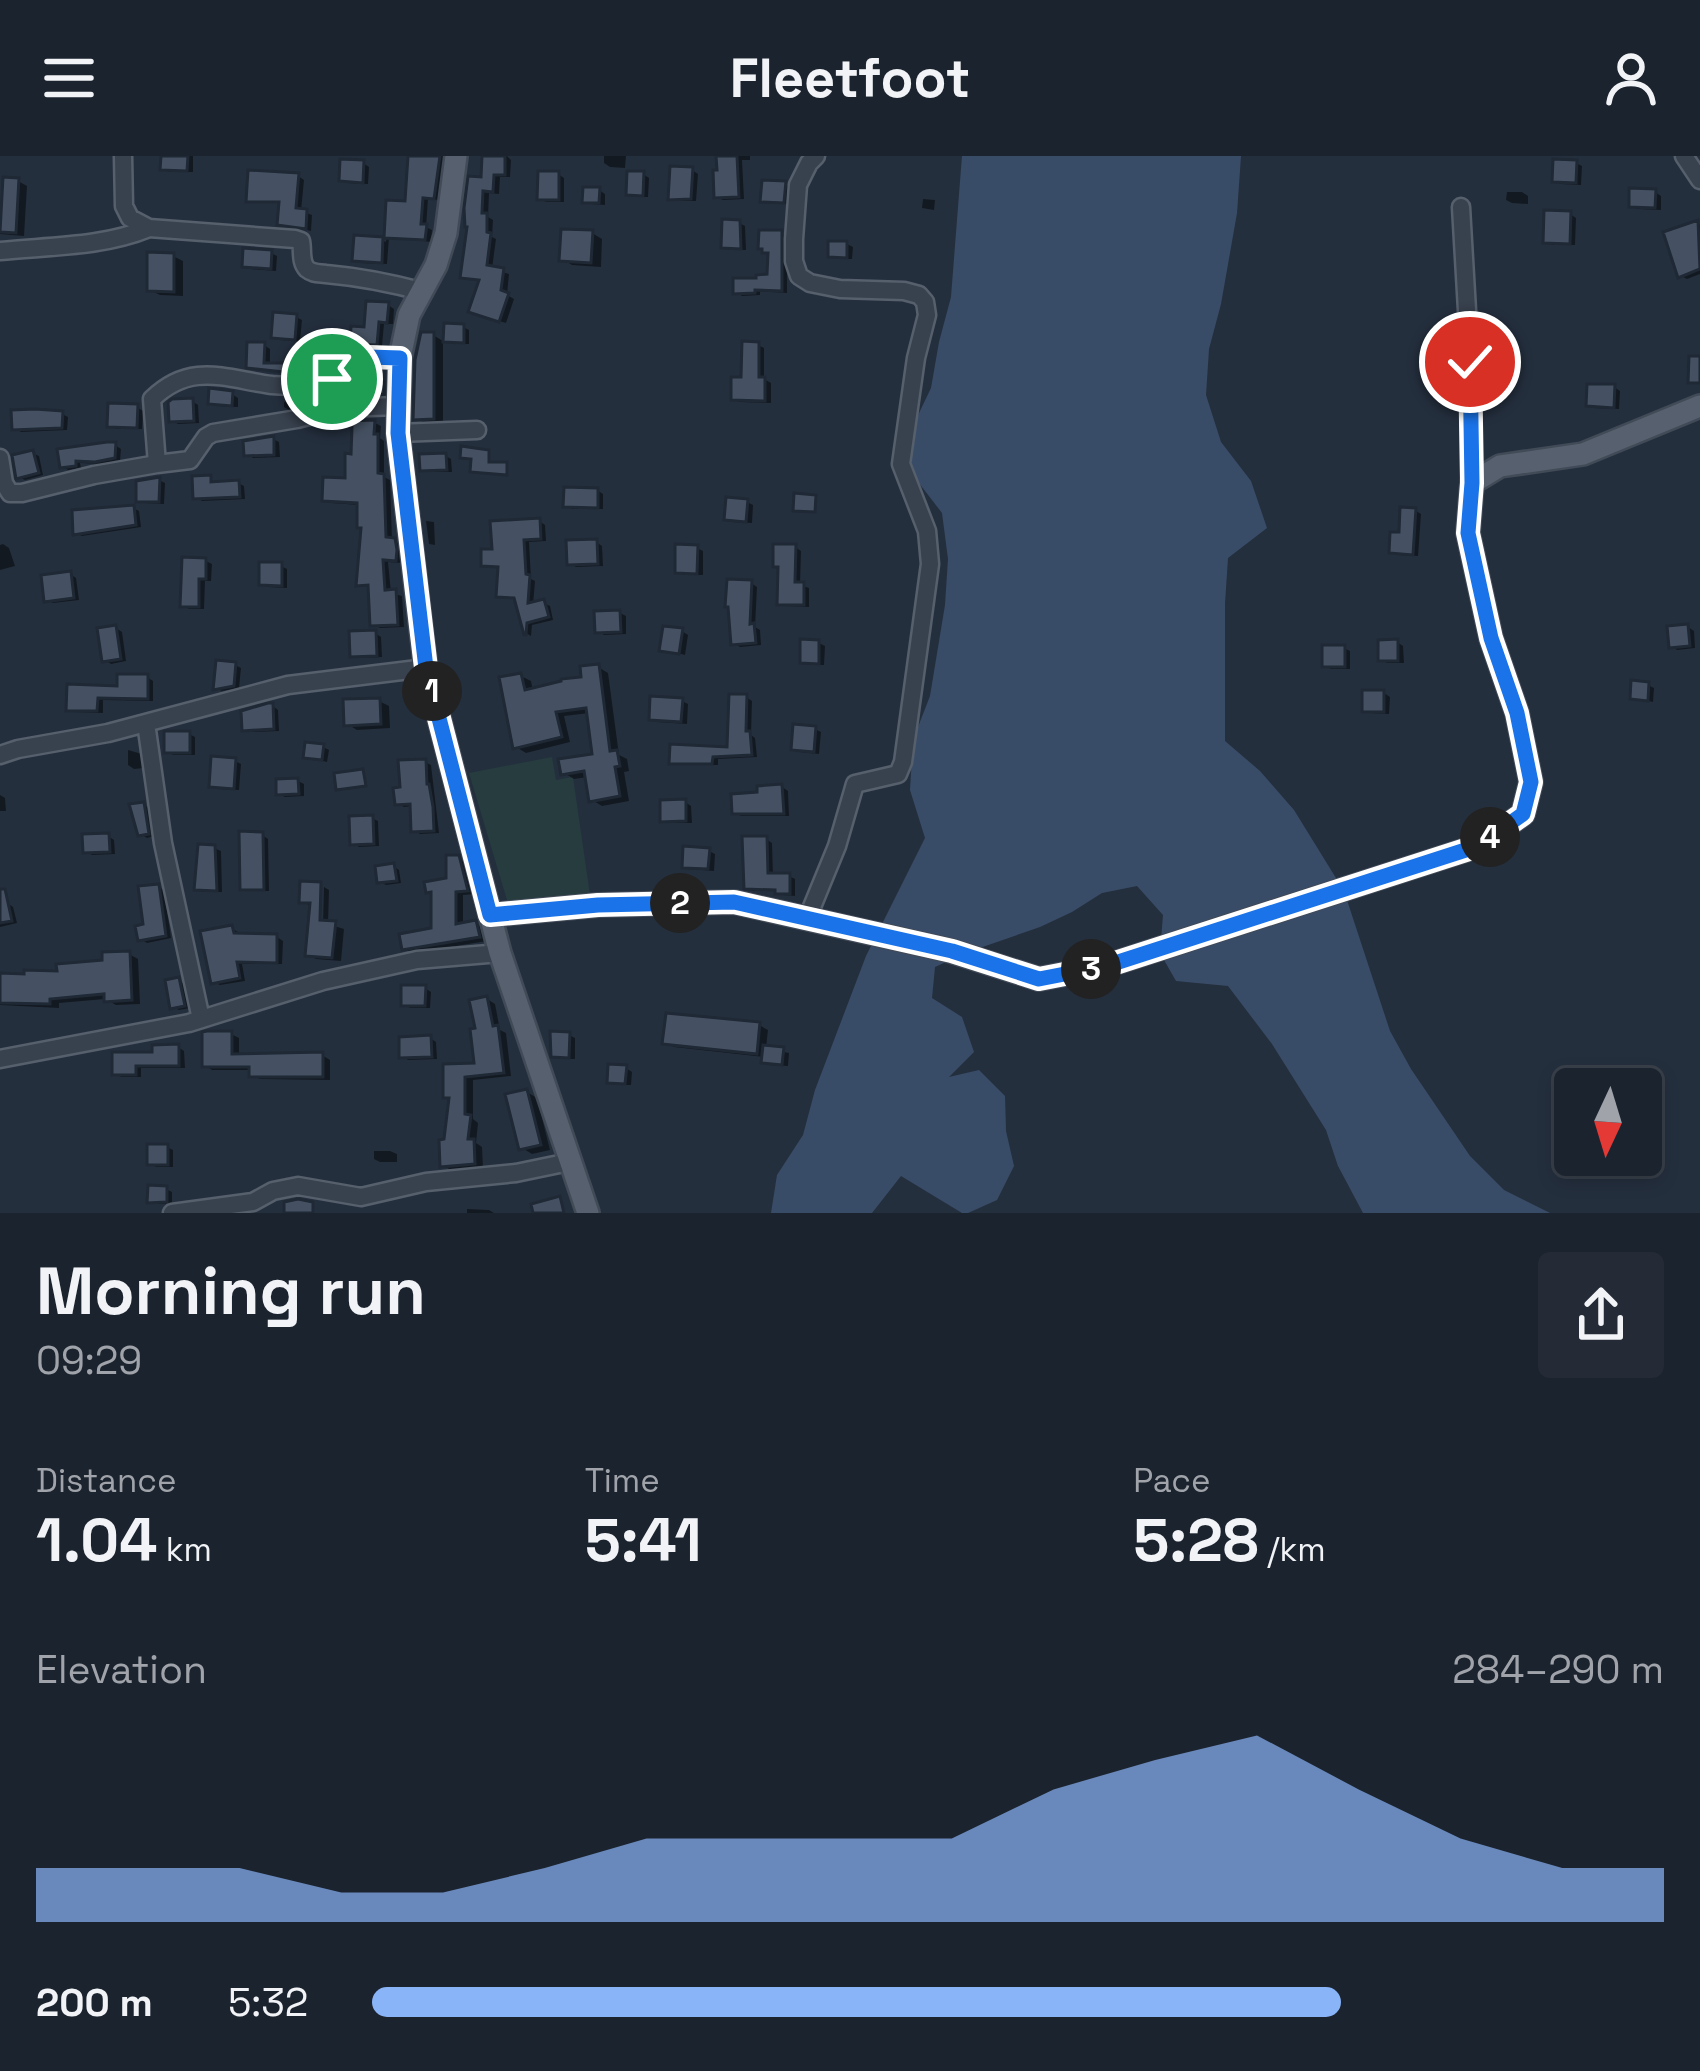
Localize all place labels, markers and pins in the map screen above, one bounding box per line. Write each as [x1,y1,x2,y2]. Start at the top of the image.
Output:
pin [1419,311,1521,413]
pin [281,328,383,430]
pin: 1 [402,661,462,721]
pin: 4 [1460,807,1520,867]
pin: 2 [650,873,710,933]
pin: 3 [1061,939,1121,999]

